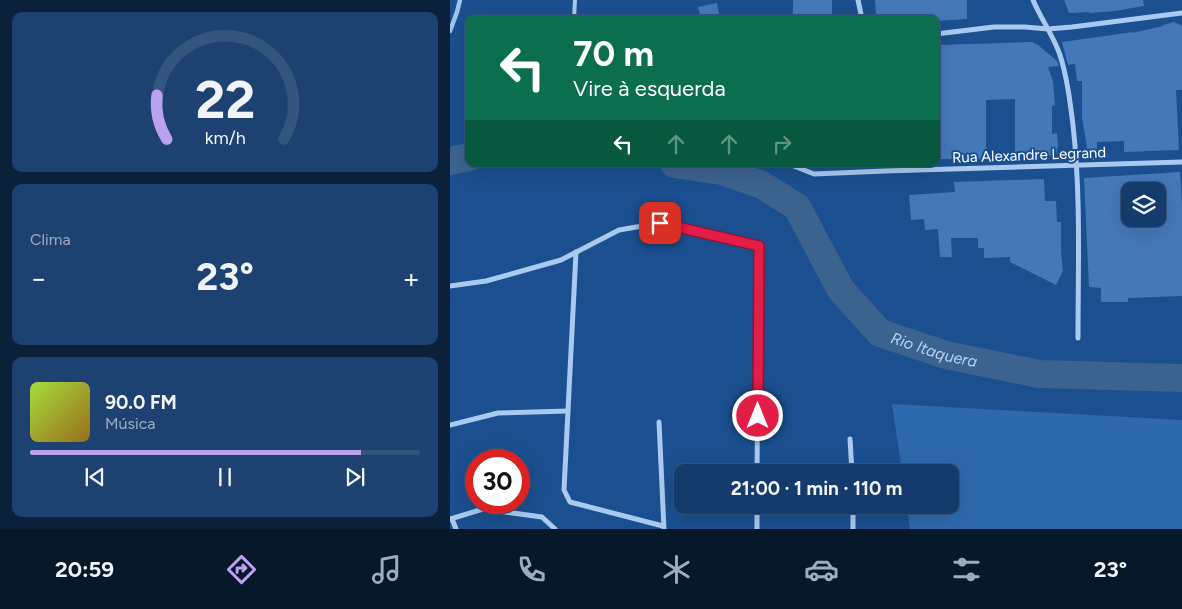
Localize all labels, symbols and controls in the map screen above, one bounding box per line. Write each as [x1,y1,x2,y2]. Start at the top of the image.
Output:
text: 70 m [573,33,654,75]
icon: left [490,35,555,100]
text: 22 [195,69,255,131]
text: Vire à esquerda [573,75,726,102]
text: km/h [205,127,245,148]
icon: left [609,130,637,158]
icon: ahead [662,130,690,158]
icon: ahead [715,130,743,158]
icon: right [768,130,796,158]
street label: Rua Alexandre Legrand [952,143,1106,167]
map controls [1121,182,1166,227]
button: layers [1121,182,1166,227]
pin [639,202,681,244]
icon: arrive [646,209,674,237]
text: Clima [30,230,71,249]
text: 23° [196,254,254,300]
text: − [30,261,47,295]
text: + [403,261,420,295]
water label: Rio Itaquera [889,328,979,371]
position arrow [731,389,783,441]
text: 90.0 FM [105,391,177,414]
text: Música [105,414,155,433]
speed limit sign: 30 [465,449,530,514]
icon: previous [81,463,109,491]
icon: pause [211,463,239,491]
icon: next [341,463,369,491]
text: 21:00 · 1 min · 110 m [731,477,902,500]
icon: directions [224,552,259,587]
icon: music [369,552,404,587]
icon: phone [514,552,549,587]
icon: climate [659,552,694,587]
icon: car [804,552,839,587]
icon: filters [949,552,984,587]
text: 20:59 [55,556,114,583]
text: 23° [1094,556,1127,583]

